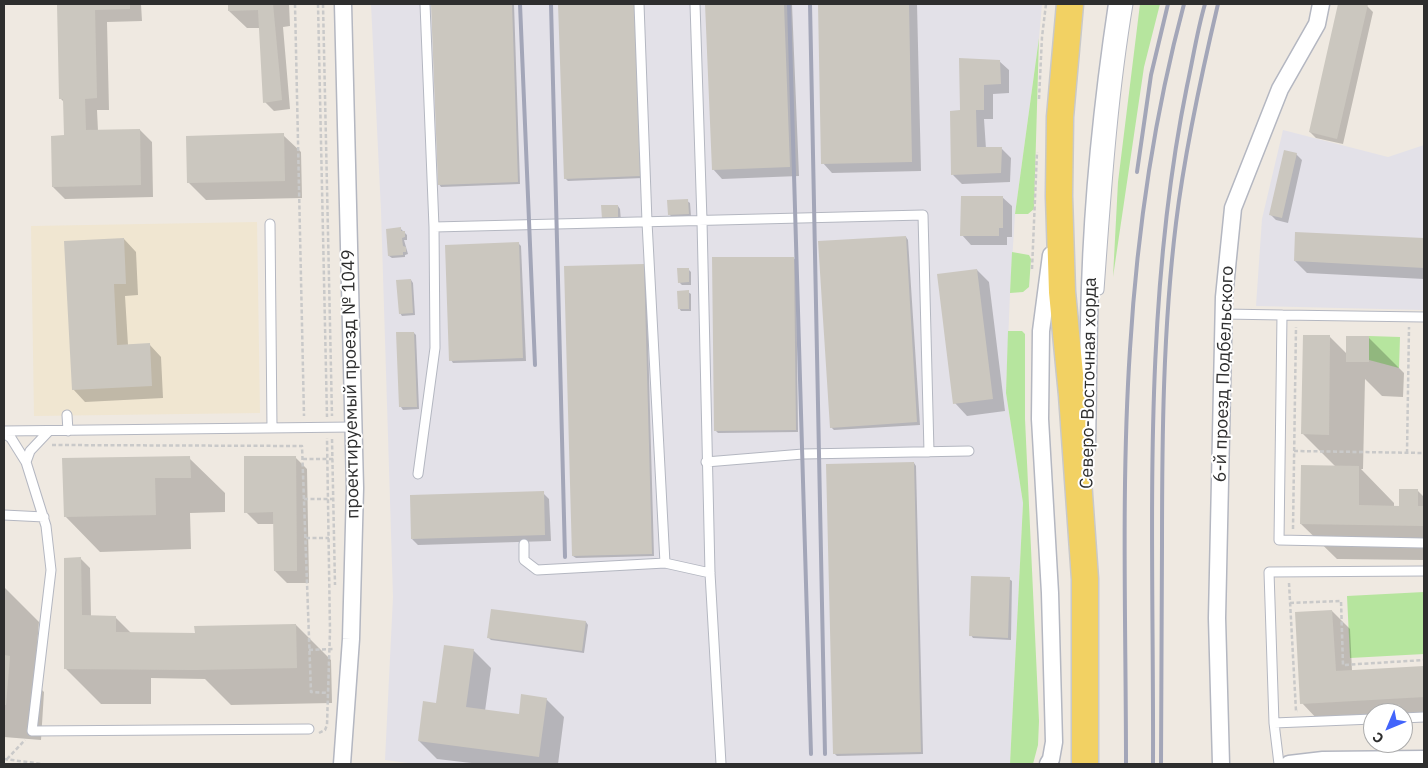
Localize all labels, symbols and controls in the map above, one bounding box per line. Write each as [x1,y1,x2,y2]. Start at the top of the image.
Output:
street label: проектируемый проезд № 1049 [338,249,364,519]
street label: 6-й проезд Подбельского [1209,265,1239,483]
street label: Северо-Восточная хорда [1076,277,1102,489]
north arrow [1363,703,1413,753]
text: С [1369,728,1388,747]

